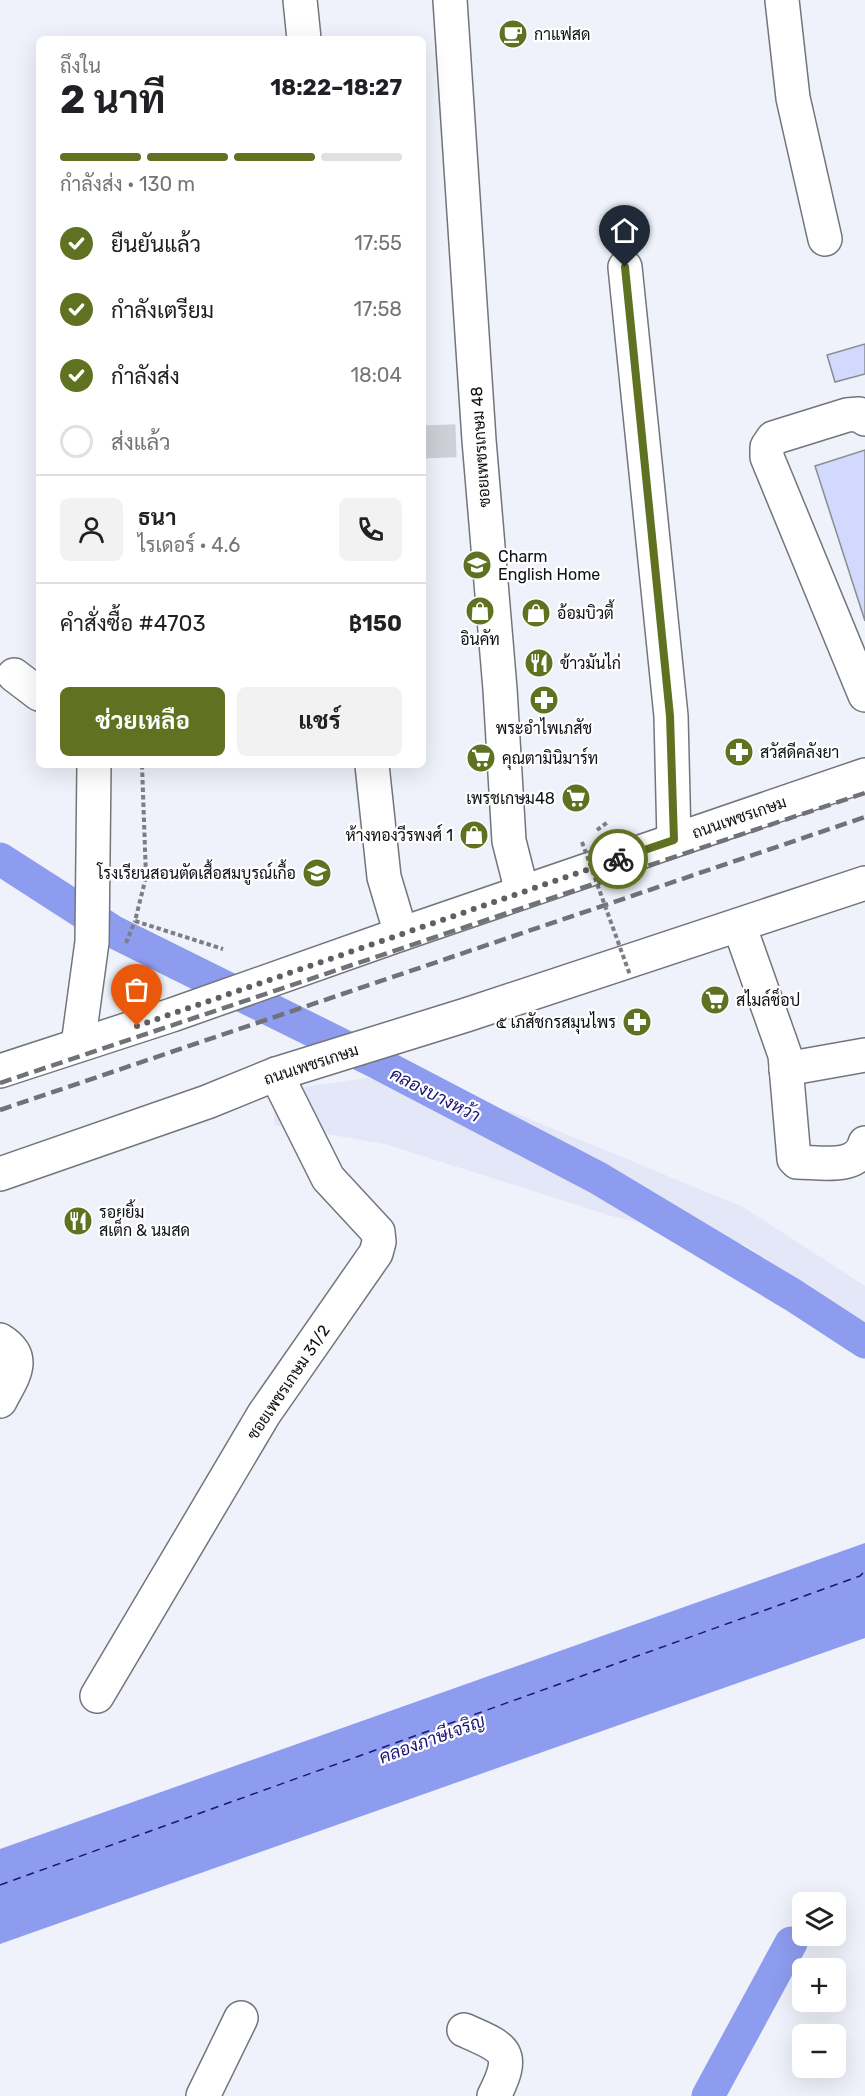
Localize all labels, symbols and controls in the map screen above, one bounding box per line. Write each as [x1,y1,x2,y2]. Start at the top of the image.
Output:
cafe icon: กาแฟสด [497,18,529,50]
place label: กาแฟสด [534,25,591,44]
text: ถึงใน [60,54,101,78]
text: 18:22–18:27 [270,74,402,101]
text: 2 นาที [60,77,165,123]
text: กำลังส่ง · 130 m [60,172,195,196]
pin [599,205,650,267]
icon: home [608,214,641,247]
icon: check [60,227,93,260]
text: ยืนยันแล้ว [111,231,201,258]
text: 17:55 [354,231,402,255]
icon: check [60,293,93,326]
text: กำลังเตรียม [111,297,214,324]
text: 17:58 [353,297,402,321]
icon: check [60,359,93,392]
text: กำลังส่ง [111,363,180,390]
text: 18:04 [350,363,402,387]
street label: ซอยเพชรเกษม 48 [467,386,494,508]
text: ส่งแล้ว [111,429,171,456]
button: person [60,498,123,561]
button: phone [339,498,402,561]
text: ธนา [138,504,176,531]
text: ไรเดอร์ · 4.6 [138,533,240,557]
place label: Charm English Home [498,547,600,584]
school or university icon: Charm English Home [461,549,493,581]
shop icon: อินคัท [464,595,496,627]
shop icon: อ้อมบิวตี้ [520,597,552,629]
place label: อ้อมบิวตี้ [557,599,615,623]
text: คำสั่งซื้อ #4703 [60,610,206,637]
text: ฿150 [349,610,402,637]
place label: อินคัท [460,629,500,649]
restaurant icon: ข้าวมันไก่ [523,647,555,679]
place label: ข้าวมันไก่ [560,652,621,673]
pharmacy icon: พระอำไพเภสัช [528,684,560,716]
button: ช่วยเหลือ [60,687,225,756]
button: แชร์ [237,687,402,756]
place label: พระอำไพเภสัช [496,717,592,738]
pharmacy icon: สวัสดีคลังยา [723,736,755,768]
place label: สวัสดีคลังยา [760,741,839,762]
supermarket icon: คุณตามินิมาร์ท [465,742,497,774]
place label: คุณตามินิมาร์ท [502,746,598,770]
supermarket icon: เพรชเกษม48 [560,782,592,814]
place label: เพรชเกษม48 [466,789,555,808]
street label: ถนนเพชรเกษม [690,792,789,842]
shop icon: ห้างทองวีรพงศ์ 1 [458,819,490,851]
place label: ห้างทองวีรพงศ์ 1 [346,823,453,845]
courier [588,829,648,889]
icon: bike [602,843,635,876]
school or university icon: โรงเรียนสอนตัดเสื้อสมบูรณ์เกื้อ [301,857,333,889]
place label: โรงเรียนสอนตัดเสื้อสมบูรณ์เกื้อ [96,859,296,885]
pin [111,964,162,1026]
icon: bag [120,973,153,1006]
supermarket icon: สไมล์ช็อป [699,984,731,1016]
place label: สไมล์ช็อป [736,987,800,1010]
pharmacy icon: ๕ เภสัชกรสมุนไพร [621,1006,653,1038]
place label: ๕ เภสัชกรสมุนไพร [496,1011,616,1034]
street label: ถนนเพชรเกษม [261,1040,361,1089]
water label: คลองบางหว้า [386,1062,484,1127]
place label: รอยยิ้ม สเต็ก & นมสด [99,1199,190,1240]
restaurant icon: รอยยิ้ม สเต็ก & นมสด [62,1205,94,1237]
street label: ซอยเพชรเกษม 31/2 [243,1321,334,1443]
water label: คลองภาษีเจริญ [375,1708,488,1768]
map controls [792,1892,846,2078]
button: layers [792,1892,846,1946]
button: + [792,1958,846,2012]
button: − [792,2024,846,2078]

